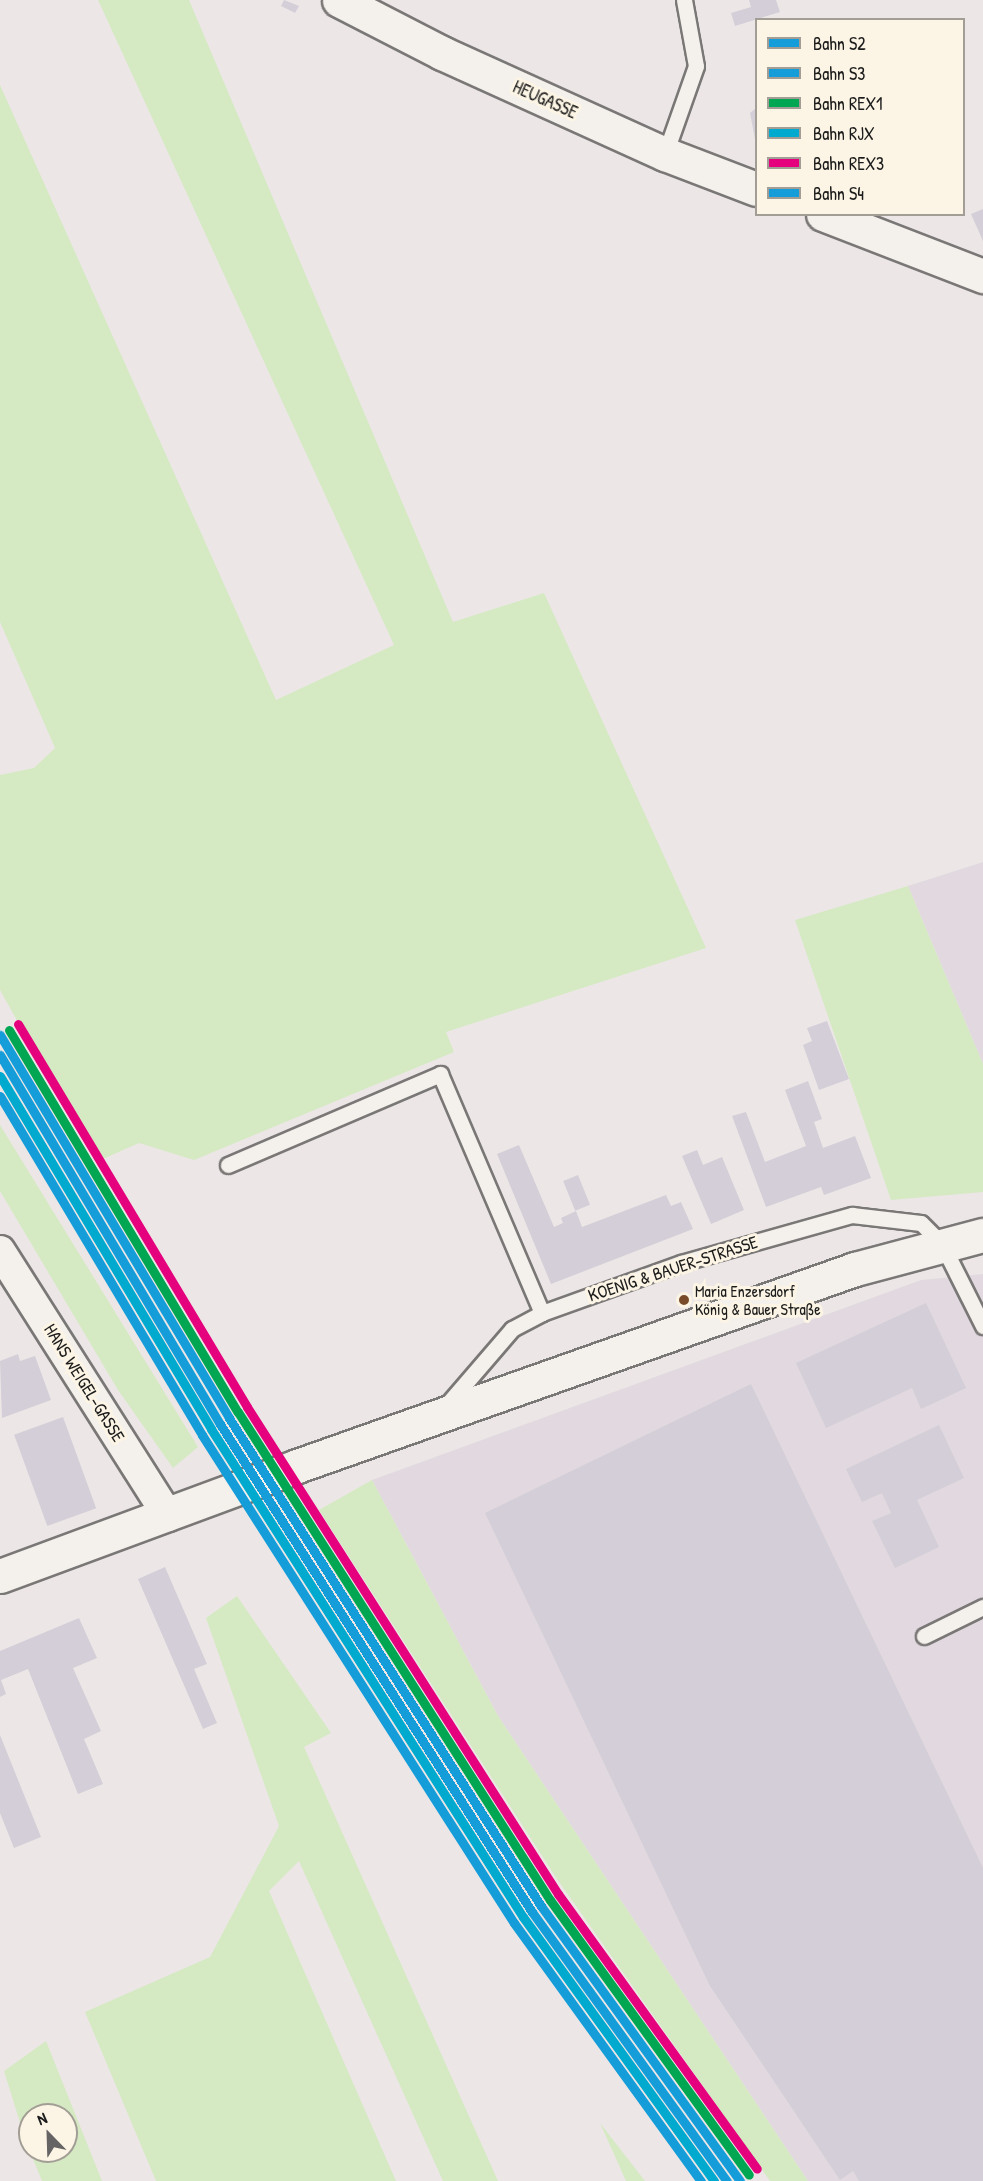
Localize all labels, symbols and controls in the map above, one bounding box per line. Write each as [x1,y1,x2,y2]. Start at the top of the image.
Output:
legend [755,18,965,216]
text: Bahn S2 [813,31,866,56]
text: Bahn S3 [813,61,865,86]
street label: HEUGASSE [509,76,581,124]
text: Bahn REX1 [813,91,883,116]
text: Bahn RJX [813,121,875,146]
text: Bahn REX3 [813,151,884,176]
text: Bahn S4 [813,181,864,206]
street label: KOENIG & BAUER-STRASSE [586,1231,760,1307]
place label: Maria Enzersdorf König & Bauer Straße [695,1281,821,1319]
marker: Maria Enzersdorf König & Bauer Straße [678,1294,690,1306]
street label: HANS WEIGEL-GASSE [39,1320,129,1446]
north arrow [18,2103,78,2163]
text: N [34,2106,50,2130]

